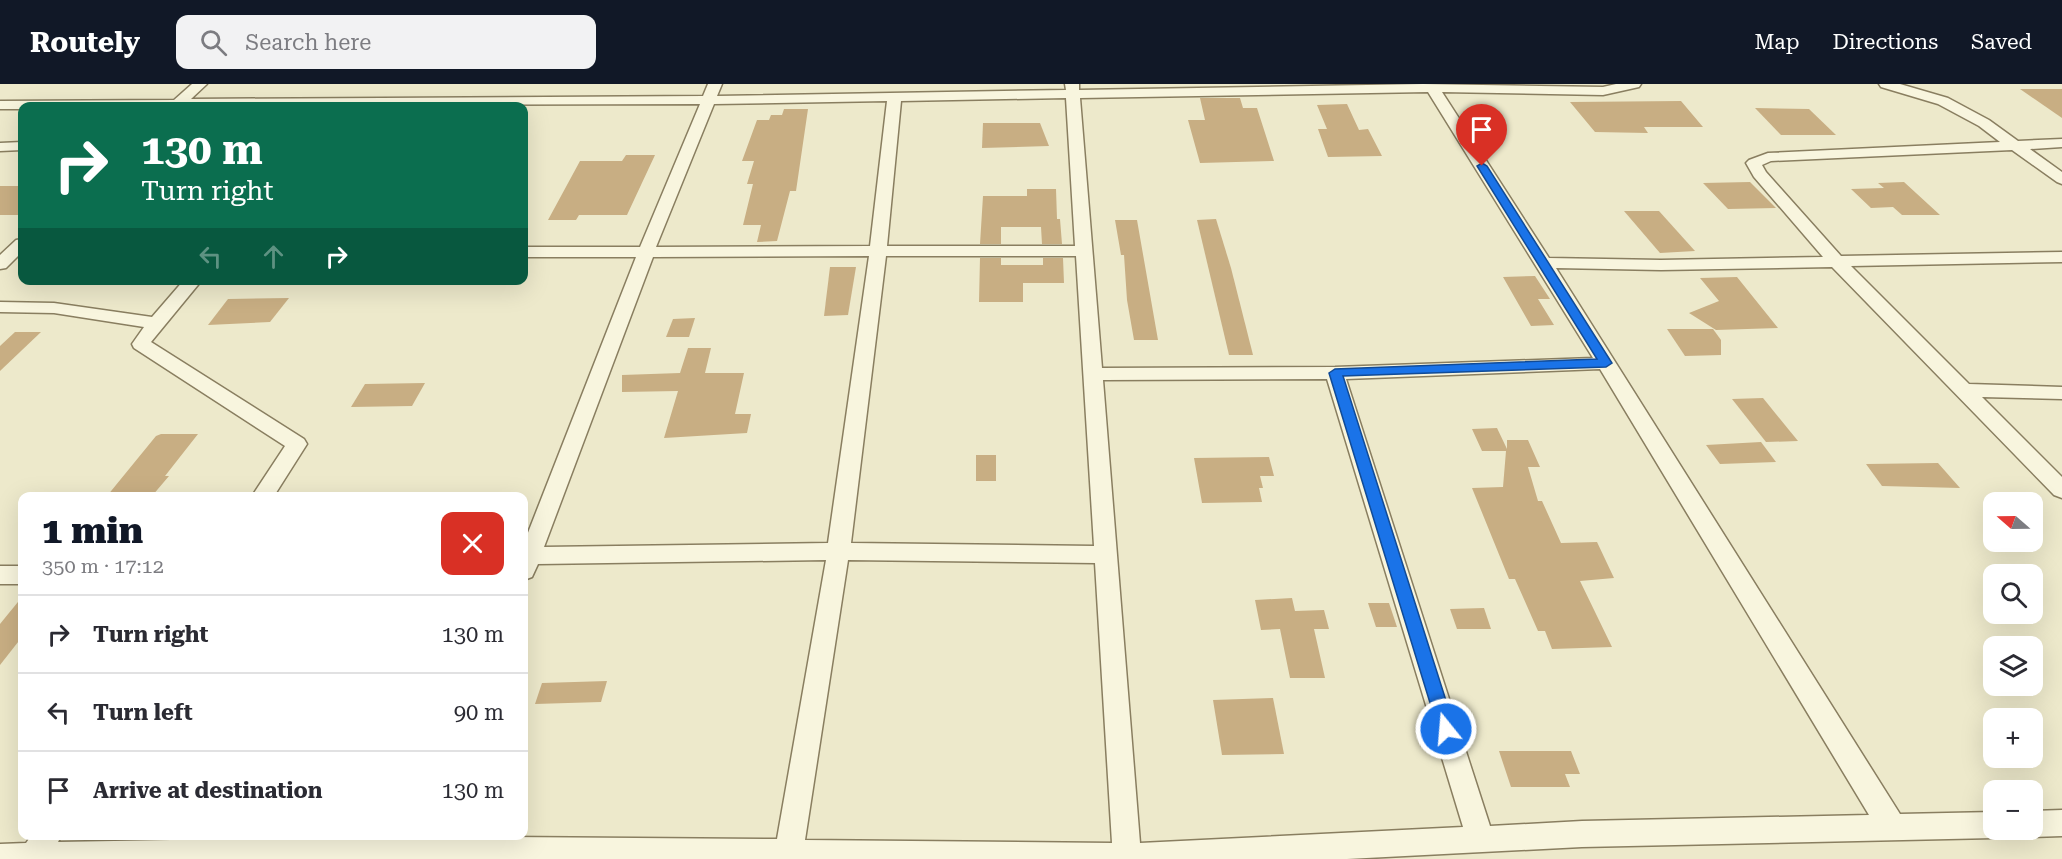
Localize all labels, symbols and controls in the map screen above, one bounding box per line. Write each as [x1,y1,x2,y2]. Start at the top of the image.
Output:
search box [176,15,596,69]
text: Routely [30,26,140,59]
icon: search [197,26,230,59]
text: Search here [245,30,371,55]
text: Map [1755,30,1799,54]
text: Directions [1832,30,1938,54]
text: Saved [1971,30,2032,54]
pin [1456,104,1507,166]
icon: arrive [1465,113,1498,146]
text: 130 m [141,125,263,174]
icon: right [42,126,120,204]
text: Turn right [141,175,274,207]
icon: left [194,240,227,273]
icon: ahead [257,240,290,273]
icon: right [320,240,353,273]
north arrow [1983,492,2043,552]
map controls [1983,492,2043,840]
text: 1 min [42,510,143,552]
button: close [441,512,504,575]
text: 350 m · 17:12 [42,554,164,578]
button: search [1983,564,2043,624]
icon: right [42,618,75,651]
text: Turn right [93,622,208,647]
text: 130 m [441,622,504,647]
button: layers [1983,636,2043,696]
icon: left [42,696,75,729]
position arrow [1414,697,1478,761]
text: Turn left [93,700,193,725]
text: 90 m [454,700,504,725]
button: + [1983,708,2043,768]
icon: arrive [42,774,75,807]
text: Arrive at destination [93,778,322,803]
text: 130 m [441,778,504,803]
button: − [1983,780,2043,840]

